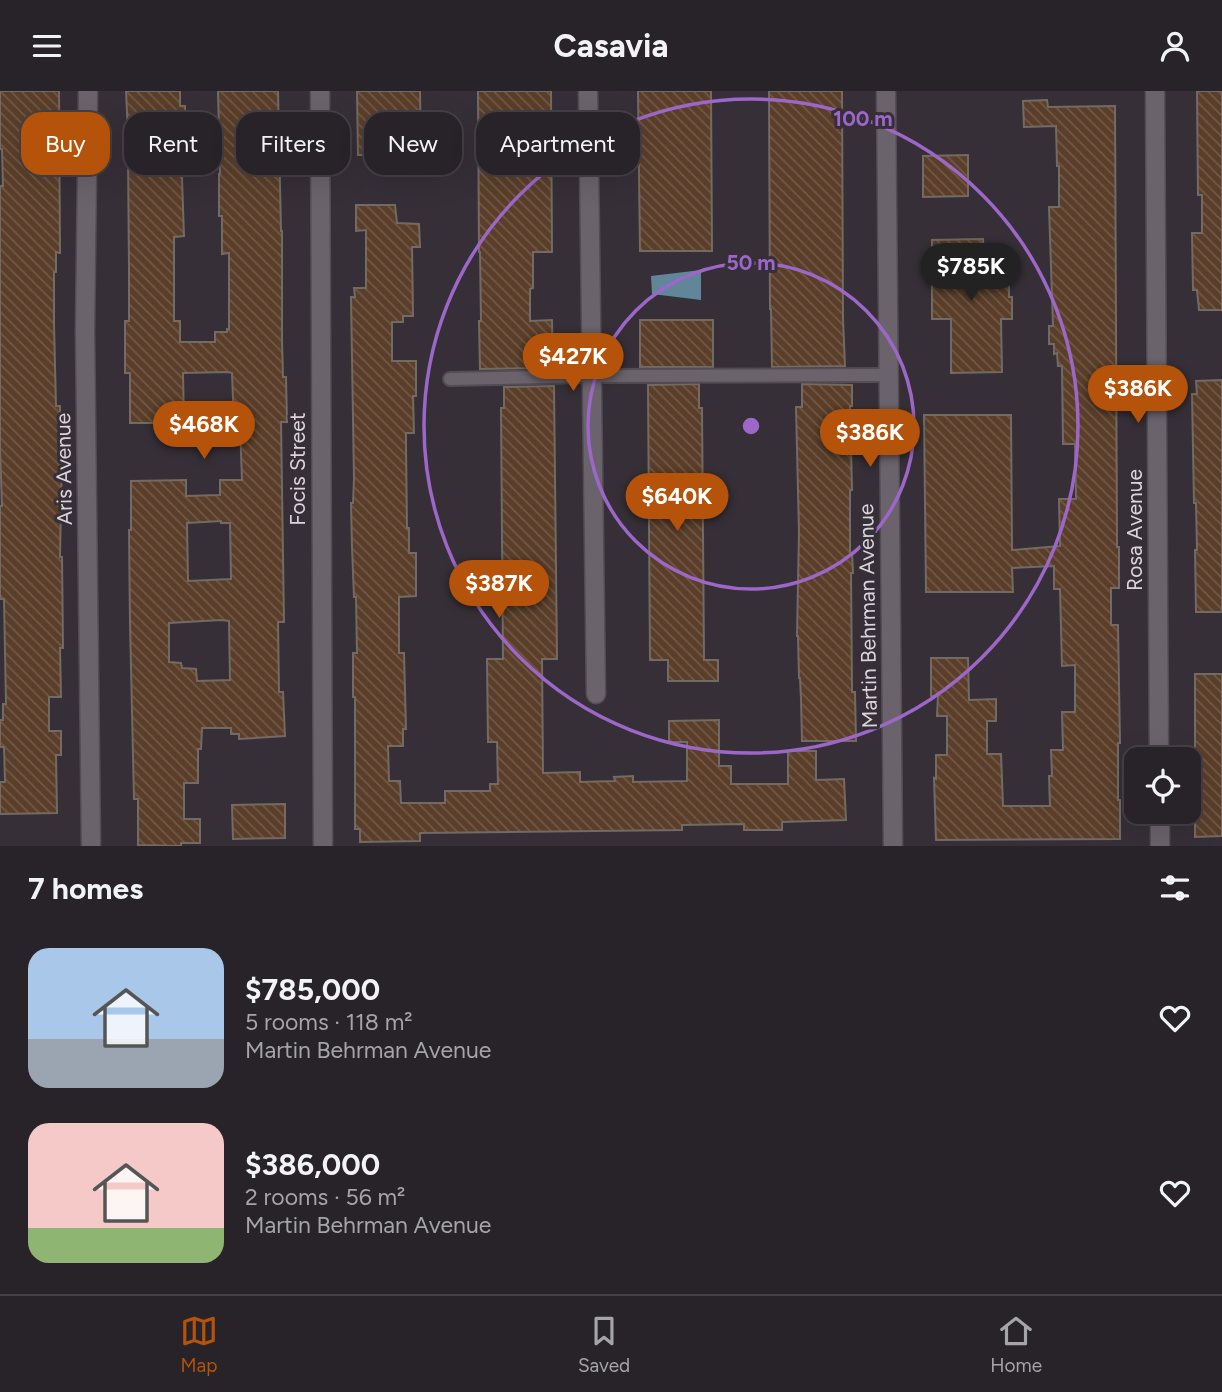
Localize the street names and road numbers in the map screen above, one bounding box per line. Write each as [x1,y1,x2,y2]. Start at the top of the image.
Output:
street label: Focis Street [285,412,310,526]
street label: Aris Avenue [50,413,77,525]
street label: Rosa Avenue [1122,469,1147,591]
street label: Martin Behrman Avenue [853,503,882,729]

